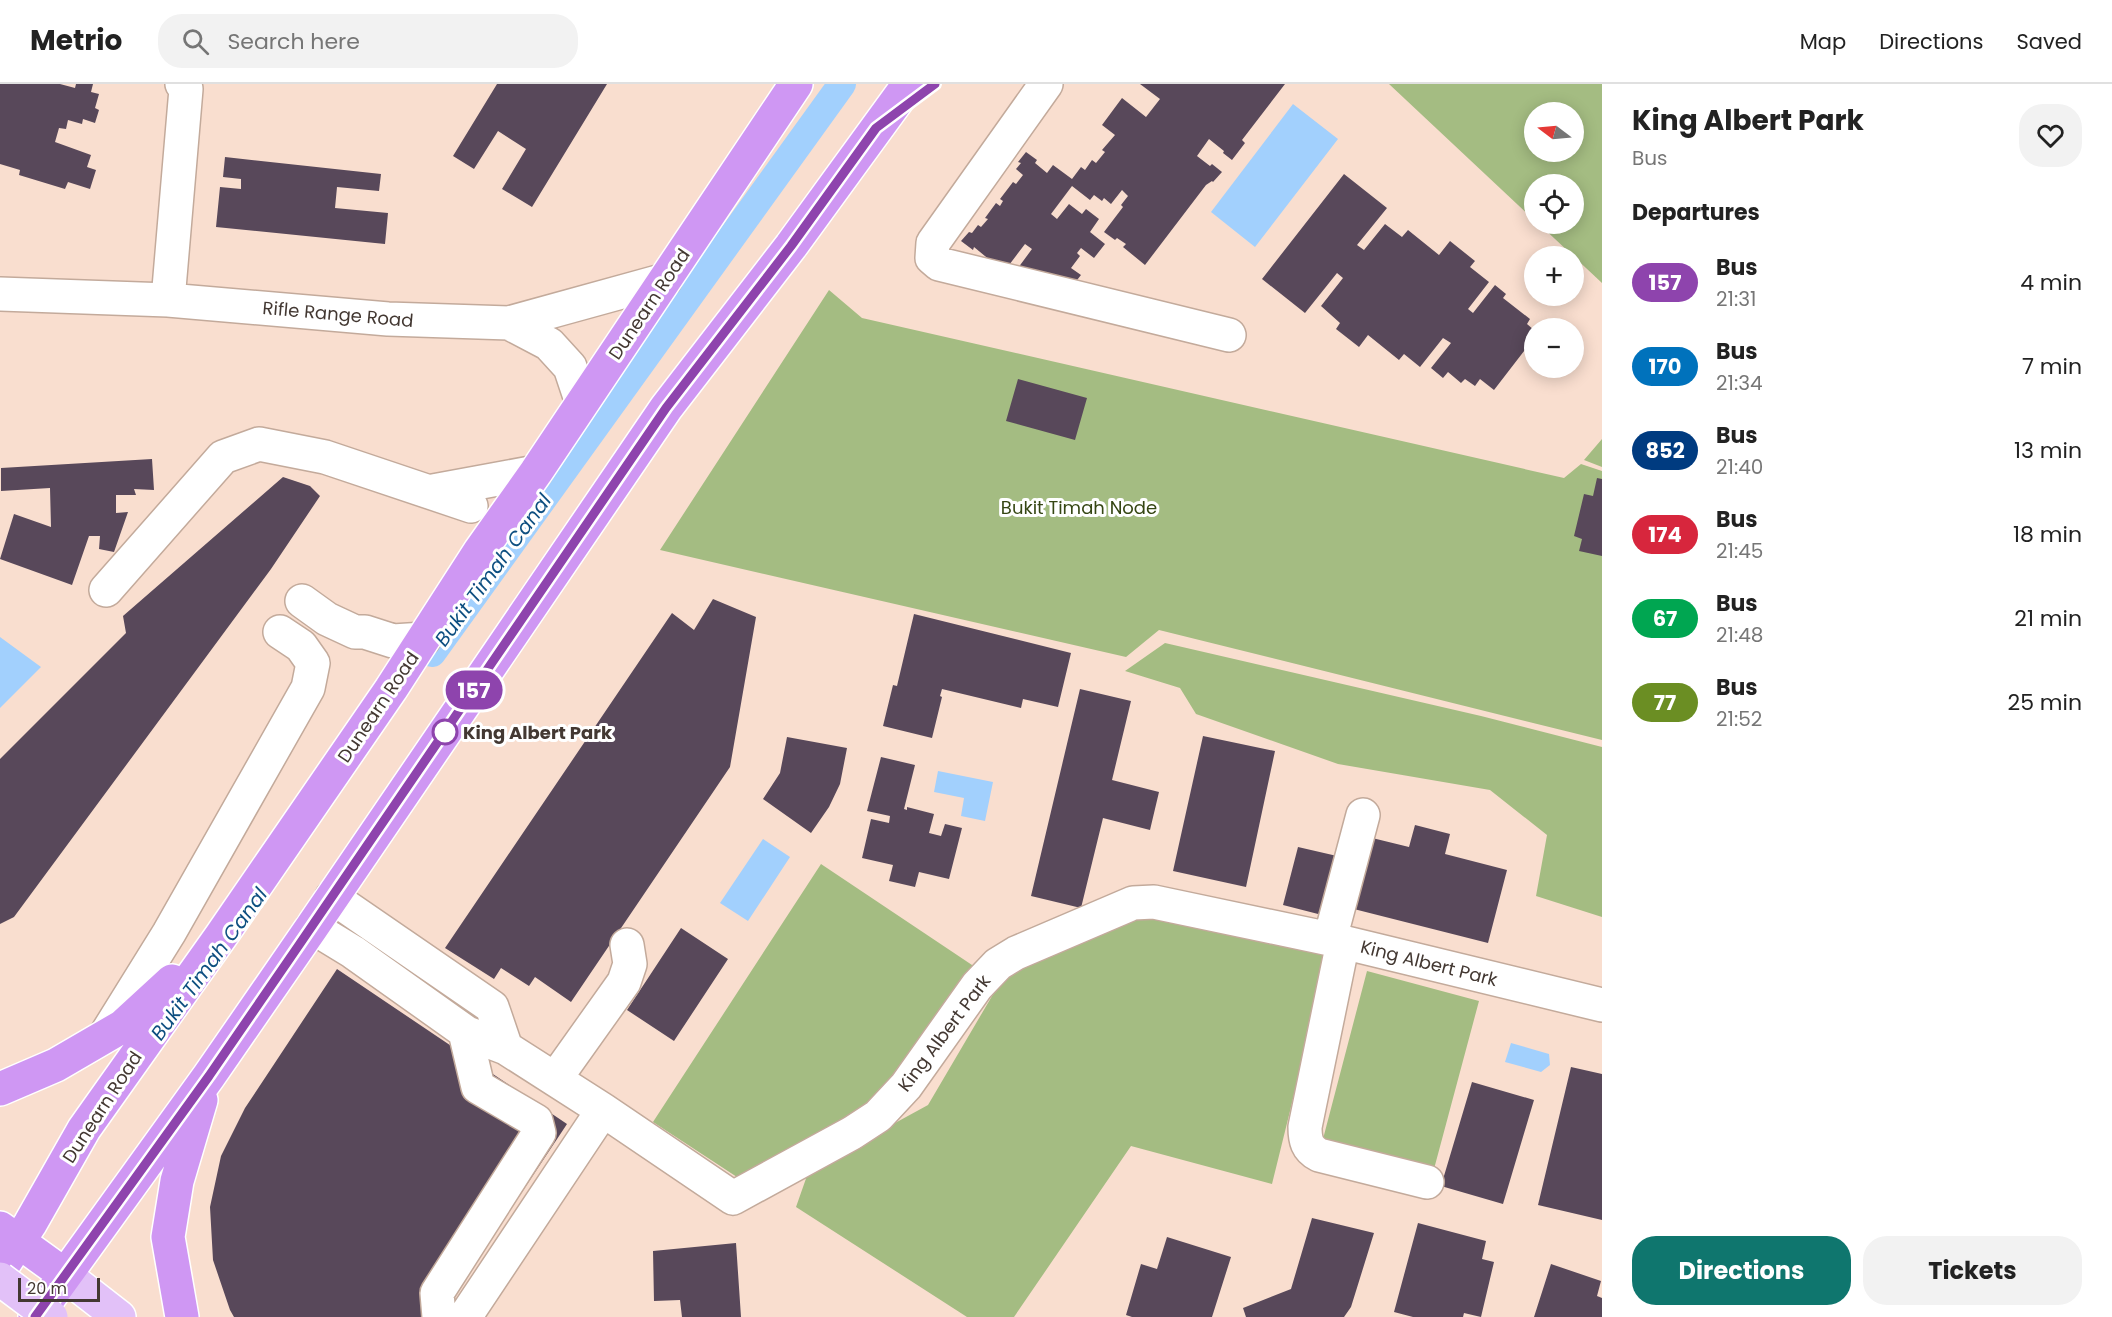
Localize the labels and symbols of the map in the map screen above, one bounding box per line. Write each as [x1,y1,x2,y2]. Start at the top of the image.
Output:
north arrow [1524,102,1584,162]
street label: Dunearn Road [603,244,695,364]
street label: Rifle Range Road [262,295,414,333]
water label: Bukit Timah Canal [428,488,558,652]
park label: Bukit Timah Node [1001,495,1157,520]
street label: Dunearn Road [332,647,424,767]
line badge: 157 [440,670,508,710]
marker: King Albert Park [432,719,458,745]
place label: King Albert Park [463,720,613,745]
water label: Bukit Timah Canal [144,882,274,1046]
street label: King Albert Park [1358,934,1501,992]
street label: King Albert Park [892,969,997,1097]
street label: Dunearn Road [56,1046,148,1168]
scale bar [18,1275,100,1302]

